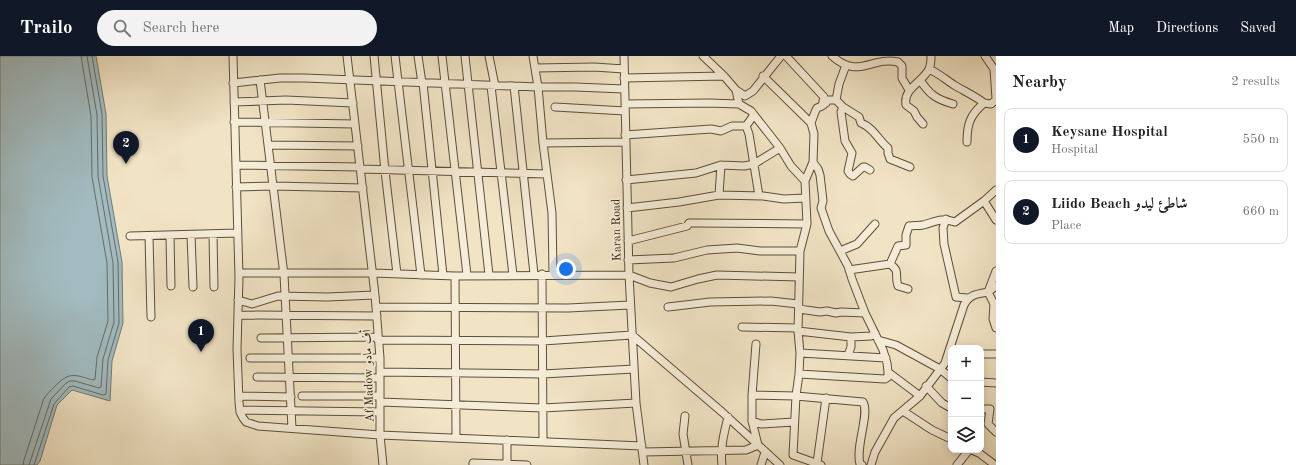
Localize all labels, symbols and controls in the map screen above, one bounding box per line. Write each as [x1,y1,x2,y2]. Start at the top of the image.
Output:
search box [97,10,377,46]
icon: search [111,17,133,39]
text: Trailo [20,19,73,38]
text: Search here [143,21,219,36]
text: Map [1108,21,1134,35]
text: Directions [1156,21,1218,35]
text: Saved [1240,21,1276,35]
text: Nearby [1012,74,1067,91]
text: 2 results [1231,75,1280,88]
text: Keysane Hospital [1051,125,1168,140]
pin: 2 [113,131,139,164]
text: 1 [1022,133,1030,146]
text: 550 m [1242,133,1279,146]
text: Hospital [1051,143,1098,156]
text: Liido Beach شاطئ ليدو [1051,197,1188,212]
street label: Karan Road [610,199,624,261]
text: 2 [1022,205,1030,218]
text: 660 m [1242,205,1279,218]
text: Place [1051,219,1081,232]
your location [556,259,576,279]
pin: 1 [188,319,214,352]
street label: Af Madow أف مادو [358,329,378,423]
map controls [948,345,984,453]
button: + [948,345,984,381]
button: − [948,381,984,417]
button: layers [948,417,984,453]

